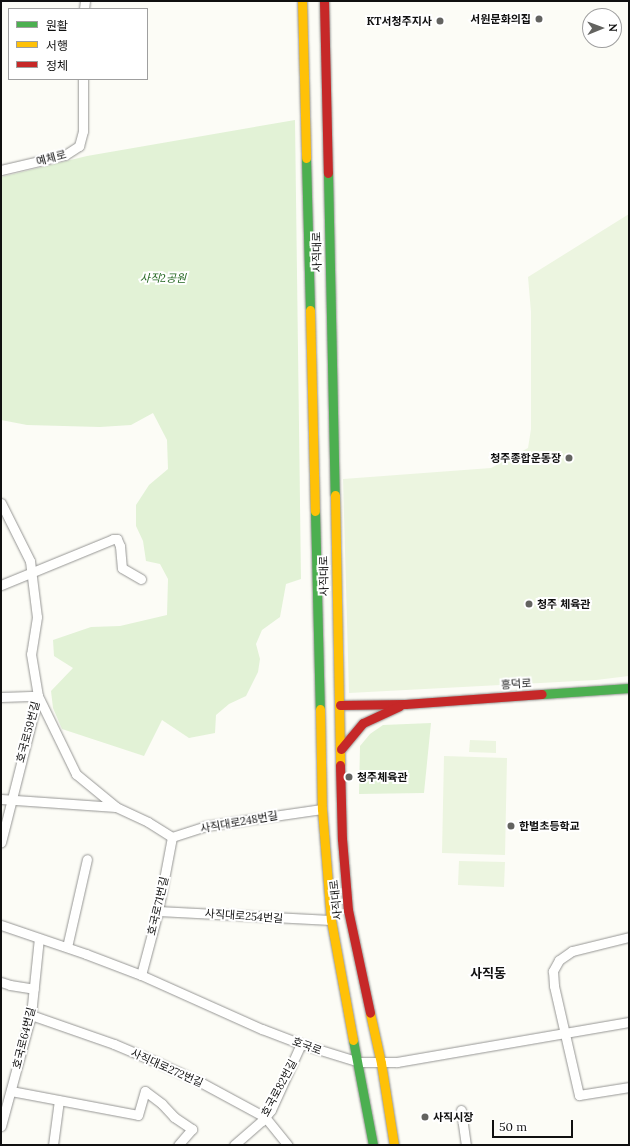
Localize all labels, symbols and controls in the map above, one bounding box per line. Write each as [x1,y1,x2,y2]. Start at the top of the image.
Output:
legend [8,8,148,80]
north arrow [582,8,622,48]
place label: 서원문화의집 [470,12,531,26]
place label: KT서청주지사 [366,14,432,28]
marker: 서원문화의집 [534,14,544,24]
marker: KT서청주지사 [435,16,445,26]
text: 원활 [46,18,68,33]
text: N [606,23,620,32]
text: 서행 [46,38,68,53]
text: 정체 [46,58,68,73]
street label: 예체로 [35,148,67,168]
street label: 사직대로 [310,232,324,272]
park label: 사직2공원 [140,271,186,285]
place label: 청주종합운동장 [490,451,561,465]
marker: 청주종합운동장 [564,453,574,463]
street label: 사직대로 [317,556,331,596]
place label: 청주 체육관 [537,597,590,611]
marker: 청주 체육관 [524,599,534,609]
street label: 흥덕로 [500,676,532,692]
street label: 호국로59번길 [13,700,43,764]
place label: 청주체육관 [357,770,408,784]
marker: 청주체육관 [344,772,354,782]
street label: 사직대로248번길 [199,809,279,835]
place label: 한벌초등학교 [519,819,580,833]
marker: 한벌초등학교 [506,821,516,831]
street label: 호국로71번길 [145,875,171,937]
street label: 사직대로 [327,879,345,921]
street label: 사직대로254번길 [204,907,284,925]
district label: 사직동 [470,966,506,982]
street label: 호국로64번길 [10,1006,38,1070]
street label: 호국로 [290,1035,324,1057]
street label: 사직대로272번길 [129,1046,205,1090]
street label: 호국로82번길 [258,1057,300,1119]
place label: 사직시장 [433,1110,473,1124]
marker: 사직시장 [420,1112,430,1122]
scale bar [494,1112,575,1138]
text: 50 m [499,1119,527,1134]

